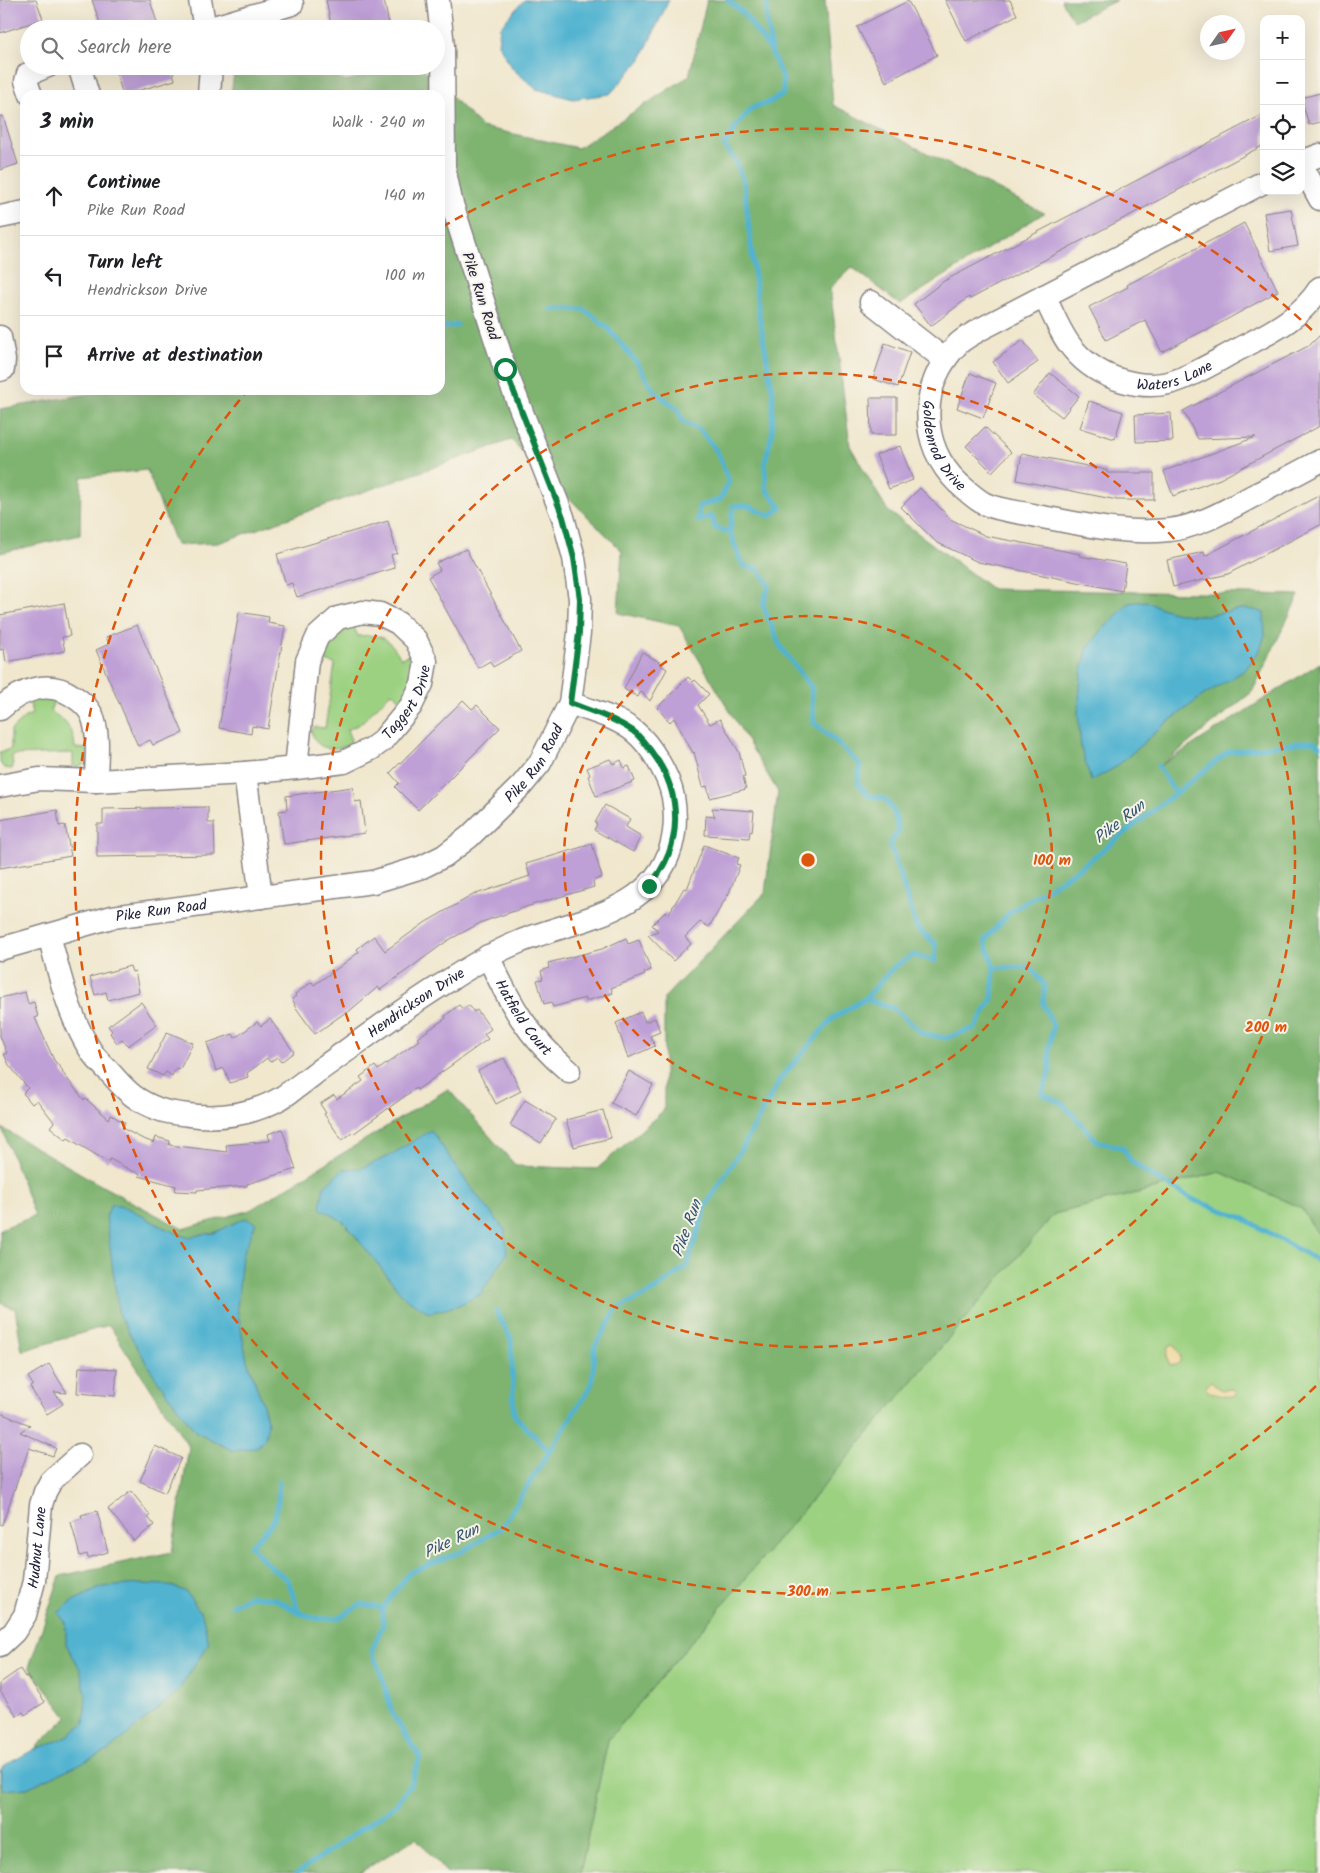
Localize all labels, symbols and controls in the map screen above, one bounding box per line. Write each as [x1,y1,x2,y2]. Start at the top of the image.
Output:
north arrow [1200,15,1245,60]
map controls [1260,15,1305,195]
button: + [1260,15,1305,60]
search box [20,20,445,75]
text: Search here [78,33,172,63]
icon: search [38,34,66,62]
button: − [1260,60,1305,105]
button: locate [1260,105,1305,150]
text: 3 min [40,106,94,139]
text: Walk · 240 m [332,110,425,135]
button: layers [1260,150,1305,195]
text: Continue [87,168,160,198]
icon: ahead [40,182,68,210]
text: 140 m [384,183,425,208]
text: Pike Run Road [87,198,185,223]
text: Turn left [87,248,162,278]
street label: Pike Run Road [454,249,506,344]
icon: left [40,262,68,290]
text: 100 m [385,263,425,288]
text: Hendrickson Drive [87,278,208,303]
text: Arrive at destination [87,341,263,371]
icon: arrive [40,342,68,370]
street label: Waters Lane [1136,355,1218,398]
route start [494,358,517,381]
street label: Goldenrod Drive [915,399,971,498]
street label: Taggert Drive [377,663,438,746]
street label: Pike Run Road [499,720,571,809]
water label: Pike Run [1089,793,1152,850]
text: 100 m [1033,849,1071,873]
centre of rings [799,851,817,869]
route end [638,875,661,898]
street label: Pike Run Road [114,893,209,929]
street label: Hendrickson Drive [363,962,470,1045]
street label: Hatfield Court [488,975,557,1062]
text: 200 m [1245,1016,1287,1040]
water label: Pike Run [666,1195,710,1261]
street label: Hudnut Lane [21,1506,54,1592]
water label: Pike Run [420,1516,485,1566]
text: 300 m [786,1580,829,1604]

